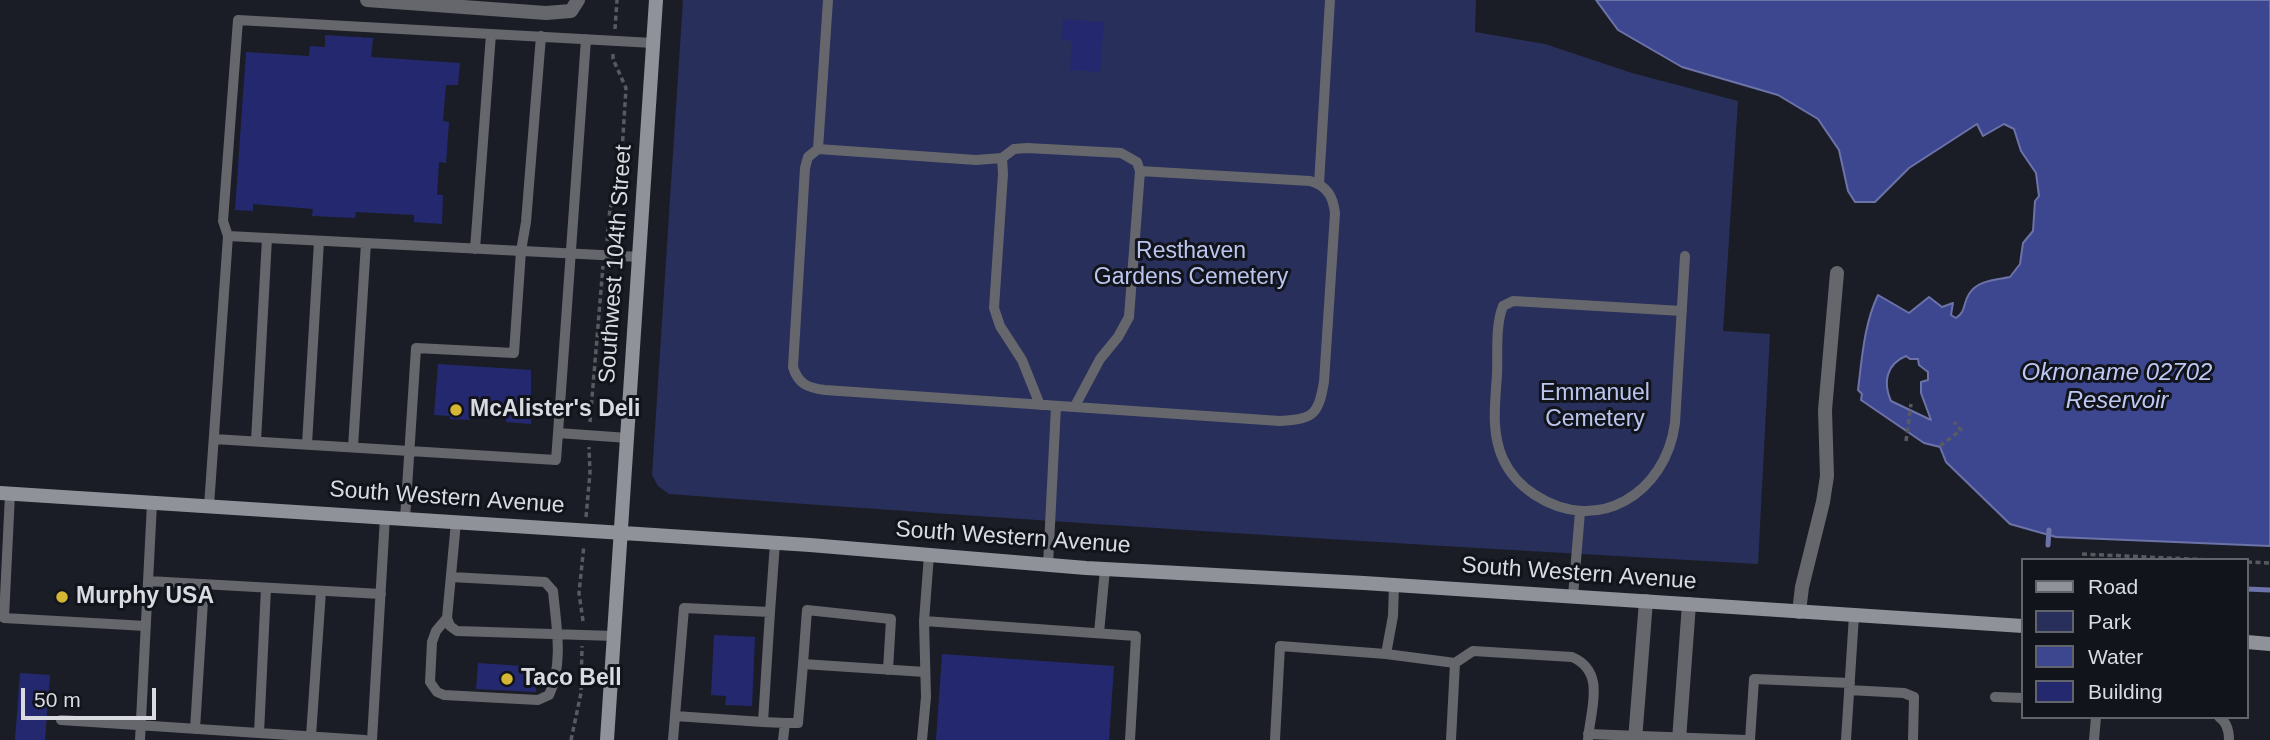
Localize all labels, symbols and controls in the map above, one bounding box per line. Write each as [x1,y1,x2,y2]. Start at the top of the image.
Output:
street label: Southwest 104th Street [594,144,638,384]
park label: Resthaven Gardens Cemetery [1094,238,1288,292]
water label: Oknoname 02702 Reservoir [2022,359,2212,415]
park label: Emmanuel Cemetery [1540,380,1650,434]
place label: McAlister's Deli [470,396,640,424]
marker: McAlister's Deli [448,402,464,418]
street label: South Western Avenue [328,476,566,520]
street label: South Western Avenue [894,516,1132,560]
street label: South Western Avenue [1460,552,1698,596]
legend [2022,558,2249,719]
text: Road [2088,575,2138,598]
place label: Murphy USA [76,583,214,611]
marker: Murphy USA [54,589,70,605]
text: Park [2088,610,2131,633]
text: Water [2088,645,2143,668]
place label: Taco Bell [521,665,622,693]
marker: Taco Bell [499,671,515,687]
scale bar [24,674,159,718]
text: Building [2088,680,2163,703]
text: 50 m [34,688,81,711]

